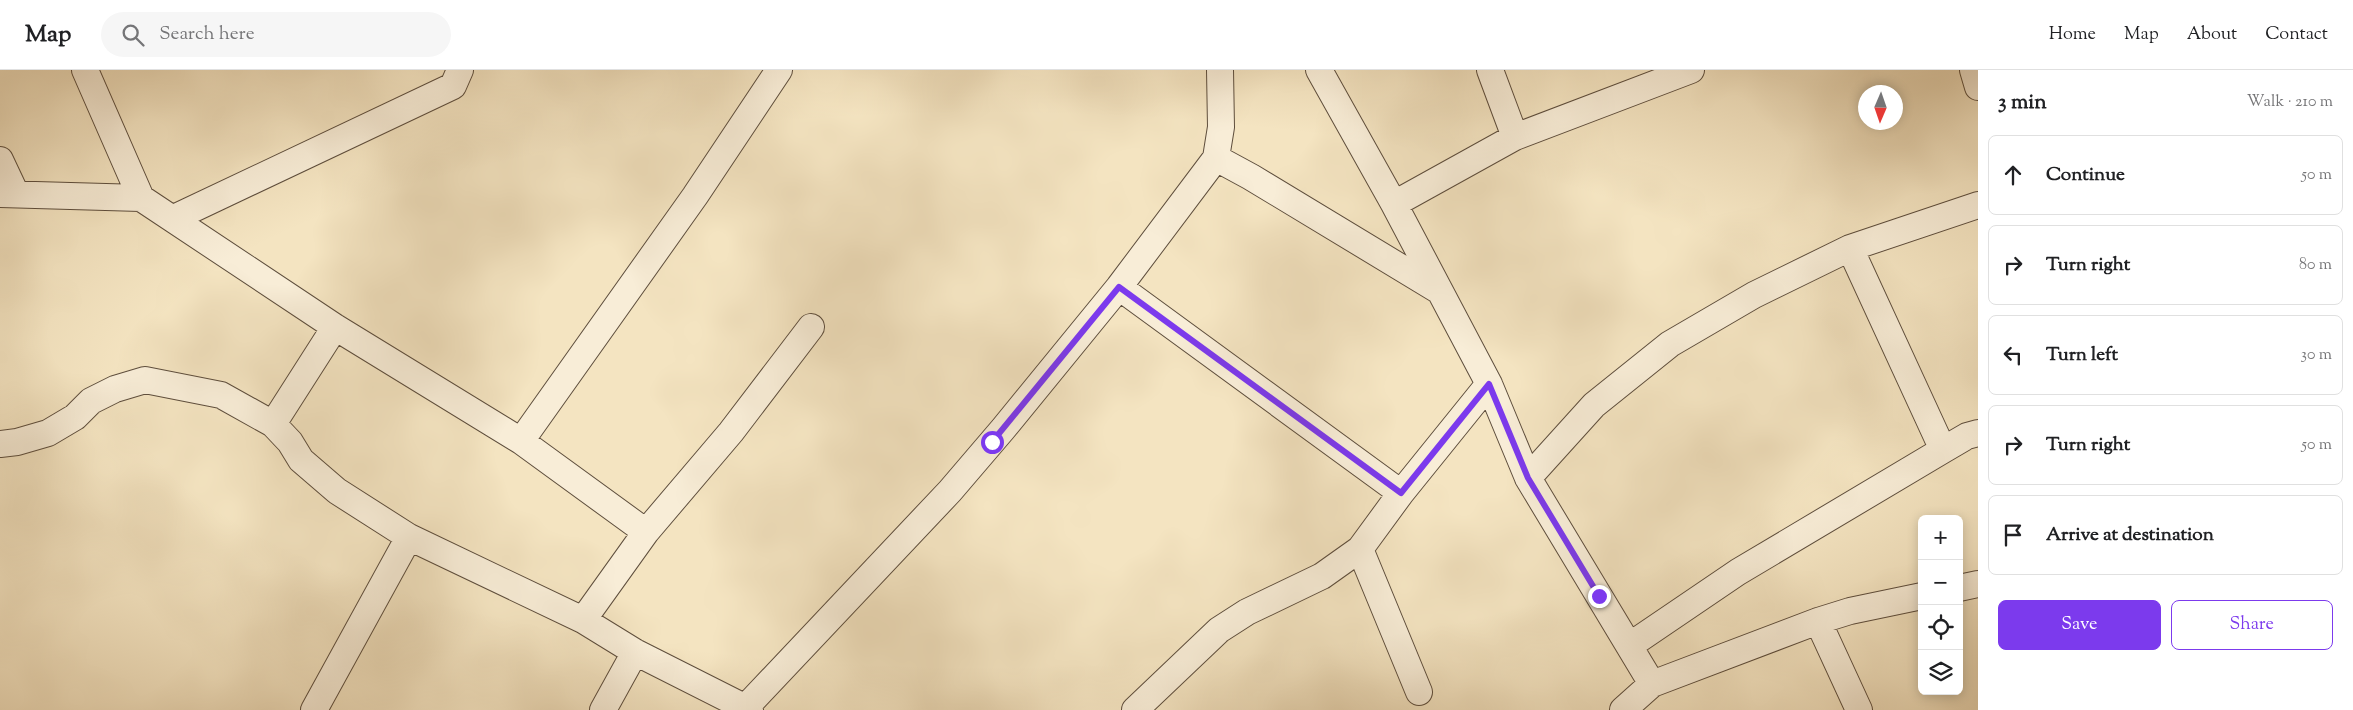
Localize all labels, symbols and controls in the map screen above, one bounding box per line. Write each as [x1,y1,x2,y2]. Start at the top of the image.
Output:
search box [101,12,451,57]
text: Map [25,18,71,52]
icon: search [119,21,147,49]
text: Search here [159,21,255,48]
text: Home [2049,22,2096,48]
text: Map [2124,22,2159,48]
text: About [2187,22,2237,48]
text: Contact [2265,22,2328,48]
north arrow [1858,85,1903,130]
text: 3 min [1998,88,2047,118]
text: Walk · 210 m [2247,91,2333,114]
icon: ahead [1999,161,2027,189]
text: Continue [2046,162,2125,189]
text: 50 m [2301,164,2332,187]
icon: right [1999,251,2027,279]
text: Turn right [2046,252,2130,279]
text: 80 m [2299,254,2332,277]
icon: left [1999,341,2027,369]
text: Turn left [2046,342,2118,369]
text: 30 m [2301,344,2332,367]
route start [981,431,1004,454]
icon: right [1999,431,2027,459]
text: Turn right [2046,432,2130,459]
text: 50 m [2301,434,2332,457]
map controls [1918,515,1963,695]
button: + [1918,515,1963,560]
icon: arrive [1999,521,2027,549]
text: Arrive at destination [2046,522,2214,549]
button: − [1918,560,1963,605]
route end [1588,585,1611,608]
button: Save [1998,600,2161,650]
button: Share [2171,600,2333,650]
button: locate [1918,605,1963,650]
button: layers [1918,650,1963,695]

